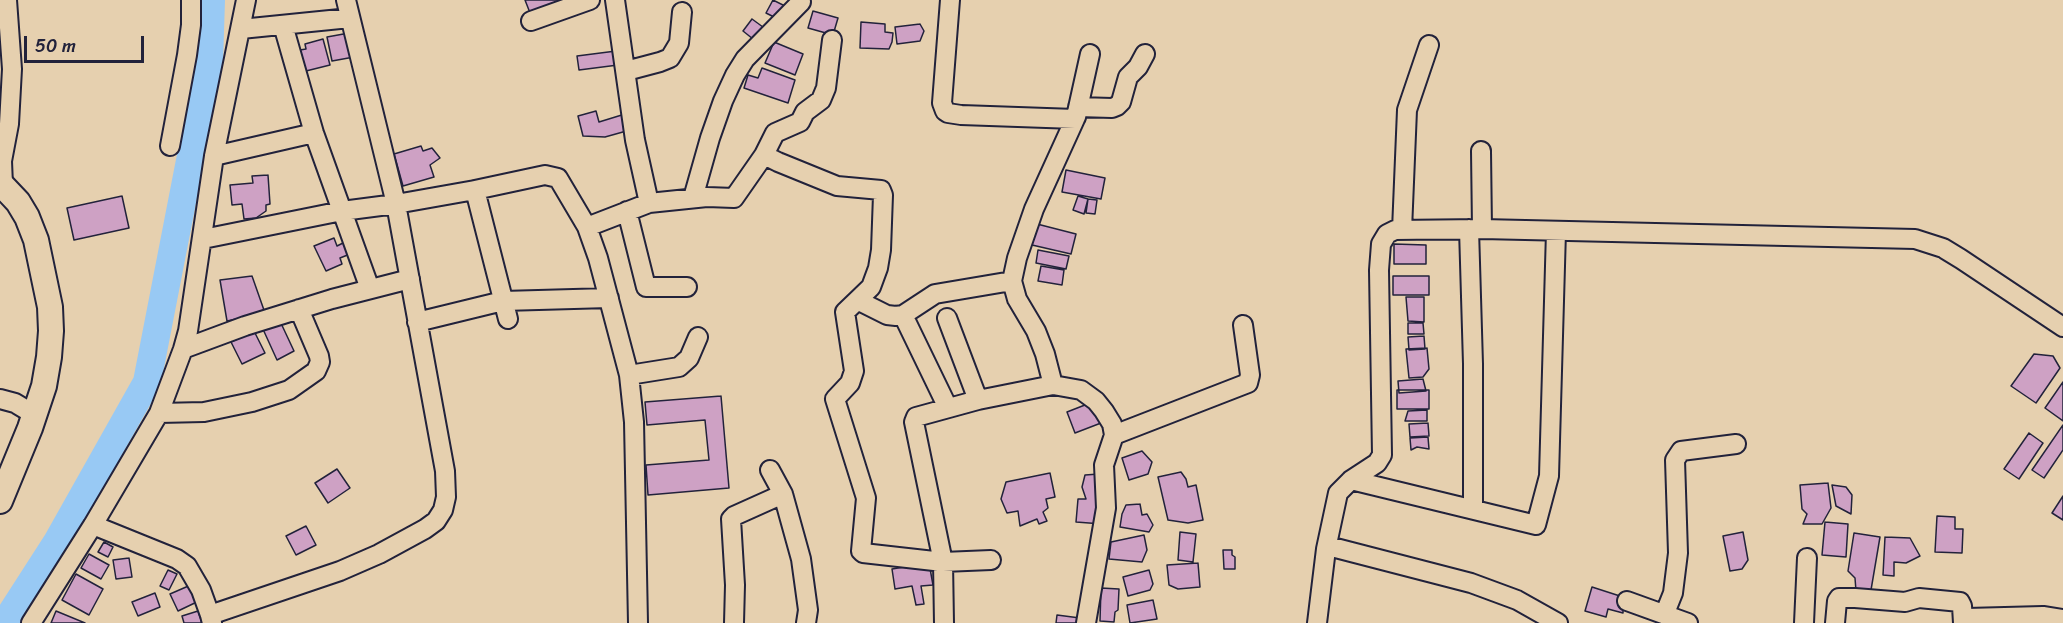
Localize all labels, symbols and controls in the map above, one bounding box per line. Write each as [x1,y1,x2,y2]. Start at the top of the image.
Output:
scale bar [27,24,147,62]
text: 50 m [35,30,76,62]

